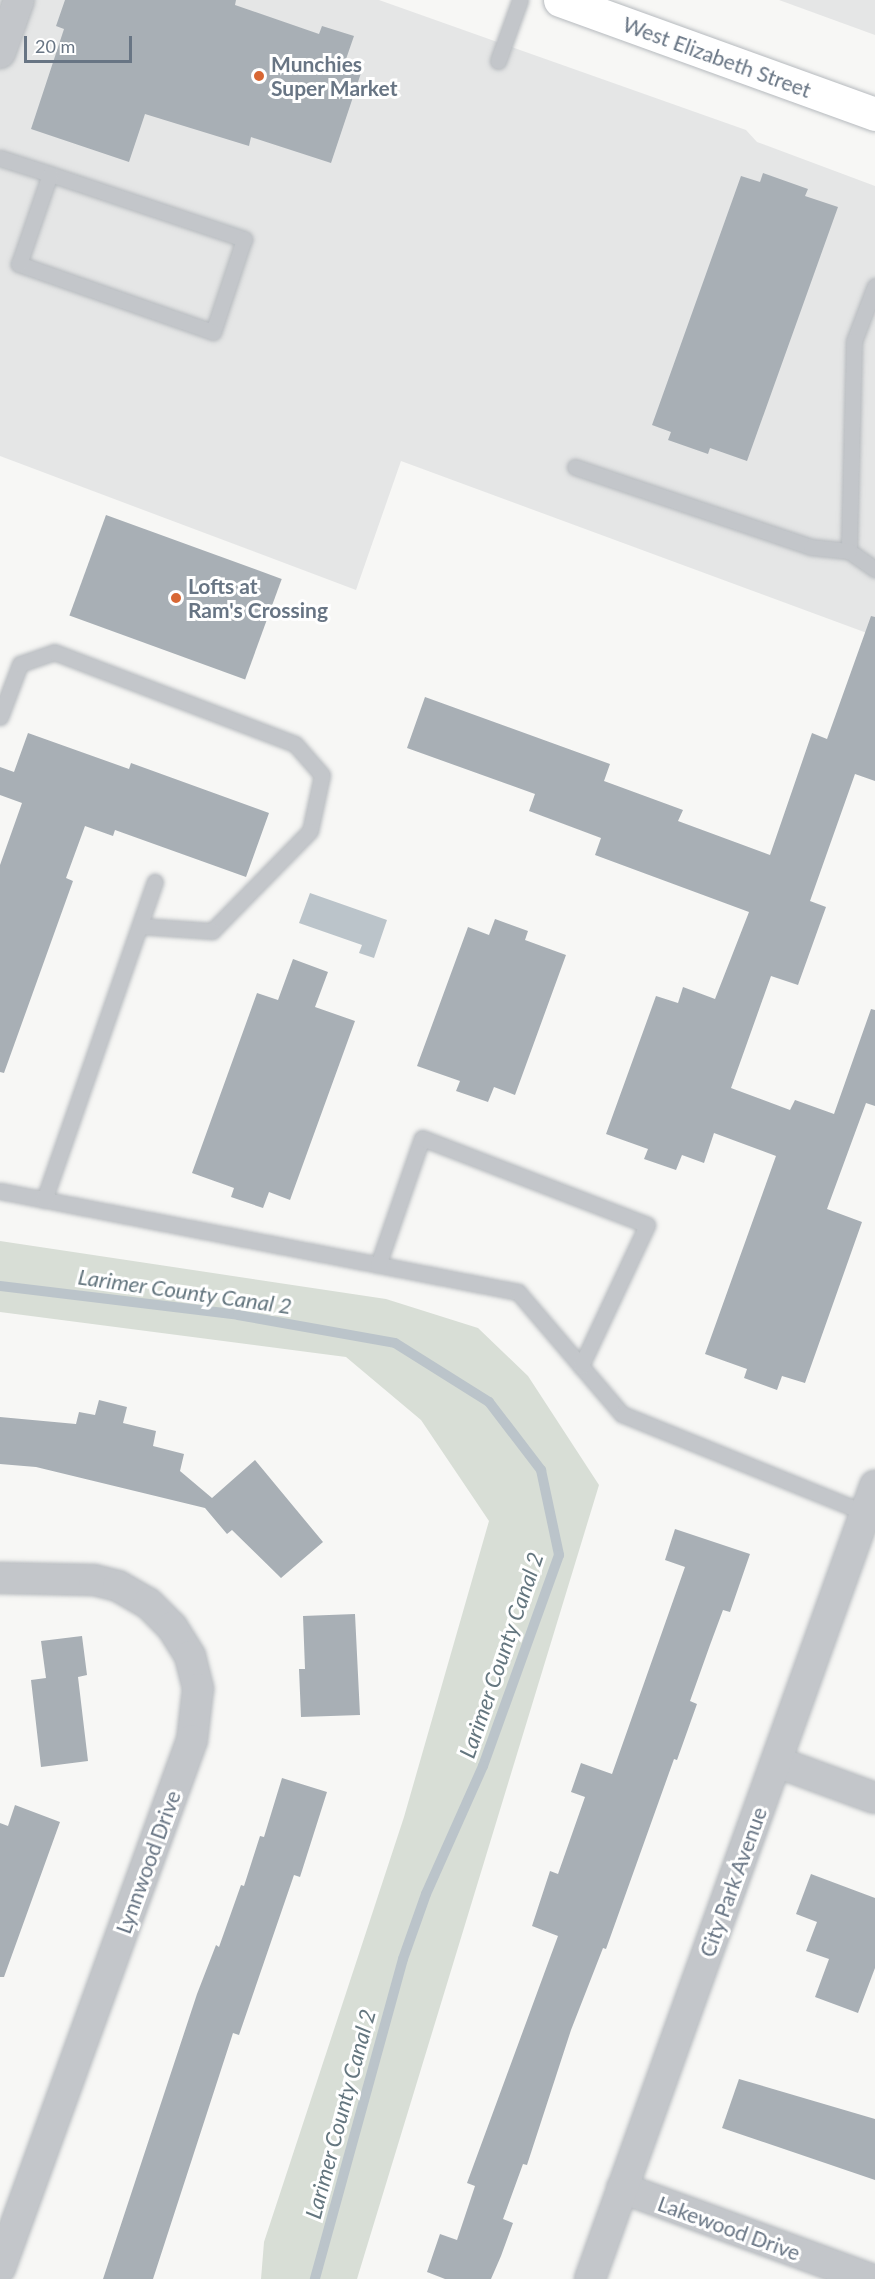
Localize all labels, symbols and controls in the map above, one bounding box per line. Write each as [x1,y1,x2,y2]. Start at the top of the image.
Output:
street label: West Elizabeth Street [620,11,814,103]
scale bar [27,24,135,62]
text: 20 m [35,35,75,57]
place label: Munchies Super Market [271,51,398,101]
marker: Munchies Super Market [252,69,266,83]
place label: Lofts at Ram's Crossing [188,573,328,623]
marker: Lofts at Ram's Crossing [169,591,183,605]
water label: Larimer County Canal 2 [76,1263,294,1319]
water label: Larimer County Canal 2 [453,1548,549,1762]
street label: Lynnwood Drive [110,1787,186,1937]
street label: City Park Avenue [694,1803,772,1961]
water label: Larimer County Canal 2 [299,2006,381,2222]
street label: Lakewood Drive [654,2191,804,2265]

